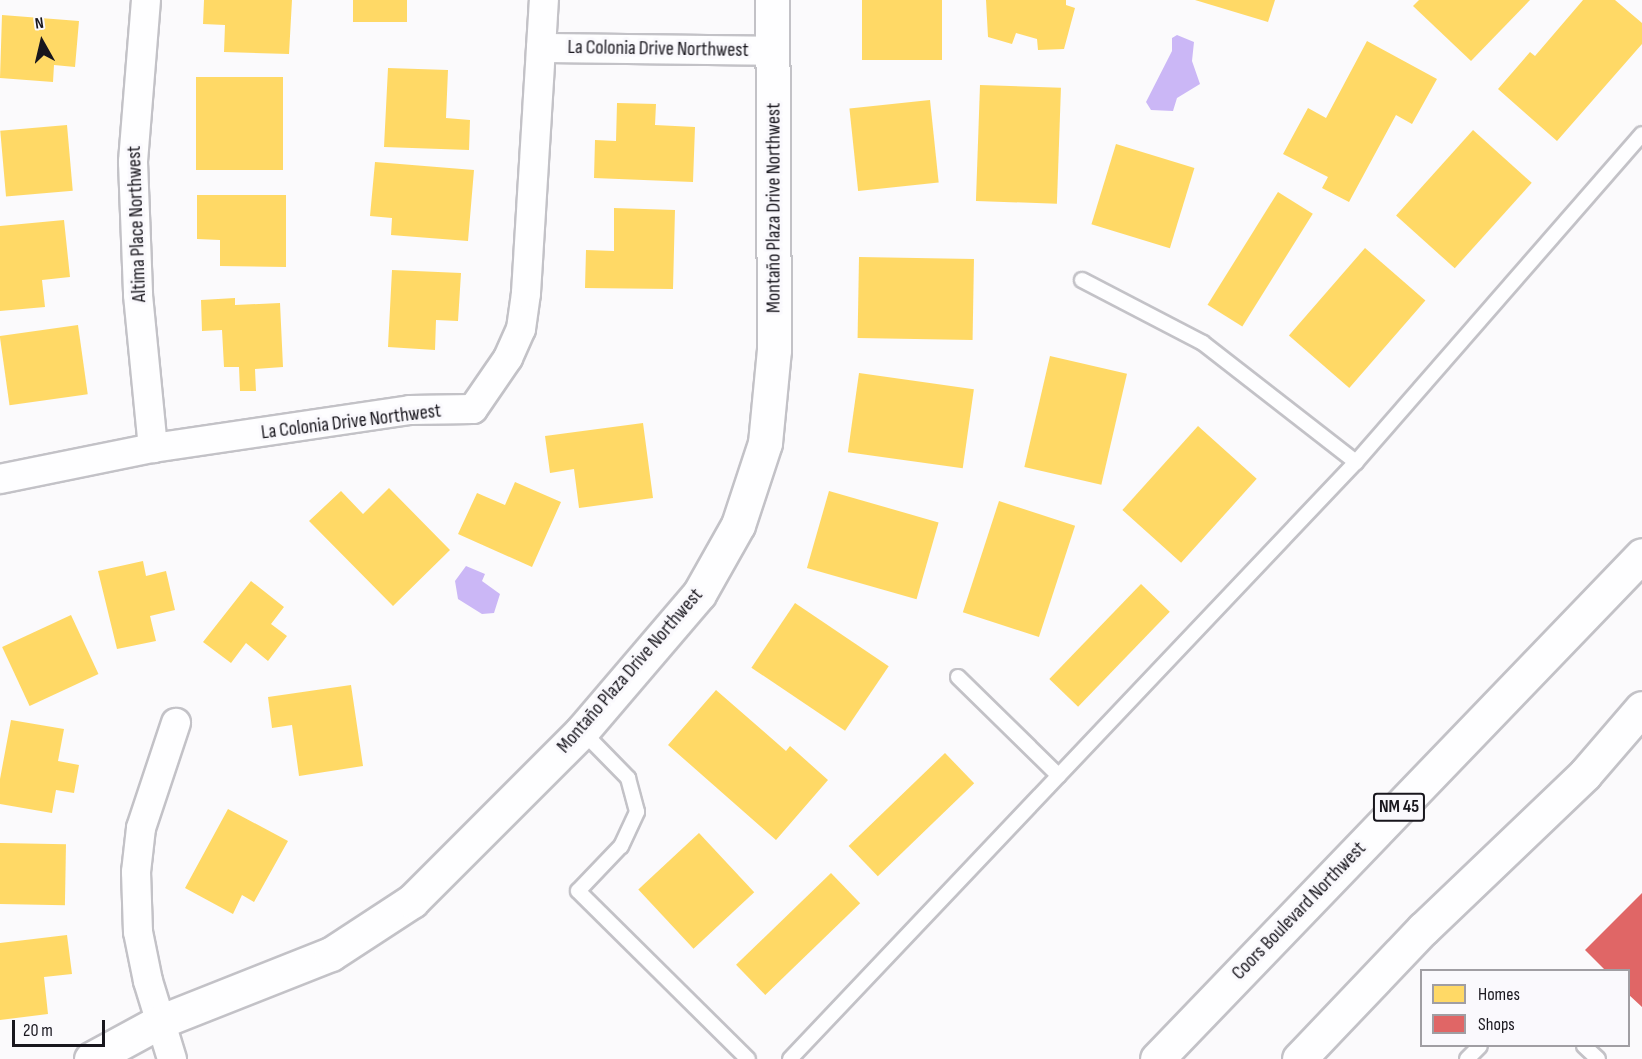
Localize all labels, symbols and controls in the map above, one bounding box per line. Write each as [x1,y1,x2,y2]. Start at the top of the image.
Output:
north arrow [12,12,72,72]
text: N [34,14,45,34]
street label: La Colonia Drive Northwest [567,35,749,63]
street label: Montaño Plaza Drive Northwest [762,103,786,313]
street label: Altima Place Northwest [122,145,152,303]
street label: La Colonia Drive Northwest [260,399,442,445]
street label: Montaño Plaza Drive Northwest [552,584,708,758]
road number: NM 45 [1372,792,1426,822]
street label: Coors Boulevard Northwest [1227,837,1371,985]
legend [1420,969,1630,1047]
text: Homes [1478,984,1520,1005]
scale bar [15,1008,108,1046]
text: Shops [1478,1014,1515,1035]
text: 20 m [23,1020,53,1041]

